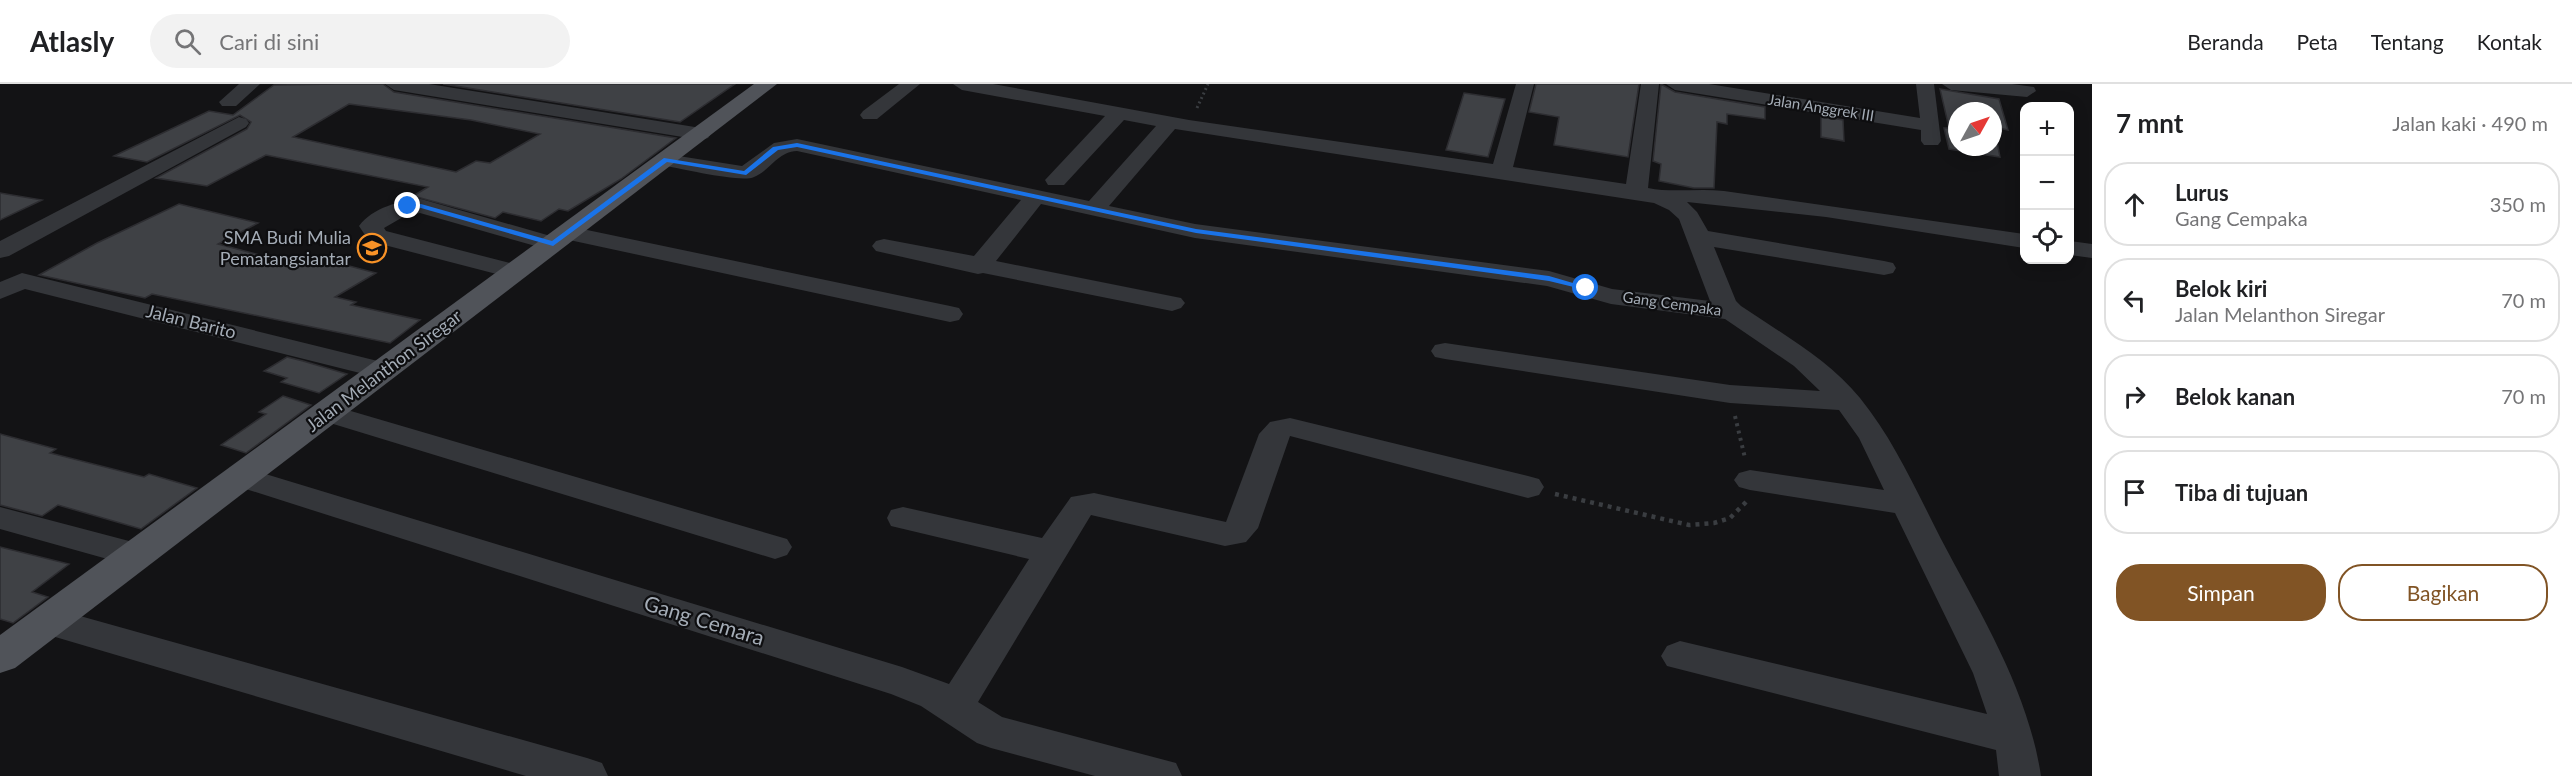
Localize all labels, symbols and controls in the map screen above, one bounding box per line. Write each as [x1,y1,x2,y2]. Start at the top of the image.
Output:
search box [150,14,570,68]
text: Atlasly [30,24,114,58]
icon: search [171,25,204,58]
text: Cari di sini [219,28,319,55]
text: Beranda [2187,29,2264,54]
text: Peta [2297,29,2338,54]
text: Tentang [2371,29,2444,54]
text: Kontak [2477,29,2542,54]
street label: Jalan Anggrek III [1767,90,1876,124]
north arrow [1948,102,2002,156]
map controls [2020,102,2074,264]
button: + [2020,102,2074,156]
text: 7 mnt [2116,107,2183,139]
text: Jalan kaki · 490 m [2392,111,2548,135]
button: − [2020,156,2074,210]
text: Lurus [2175,179,2229,206]
icon: ahead [2118,188,2151,221]
route end [394,192,420,218]
text: 350 m [2490,192,2546,216]
text: Gang Cempaka [2175,206,2308,230]
button: locate [2020,210,2074,264]
place label: SMA Budi Mulia Pematangsiantar [220,226,351,269]
school or university icon: SMA Budi Mulia Pematangsiantar [356,232,388,264]
route start [1572,274,1598,300]
text: Belok kiri [2175,275,2267,302]
icon: left [2118,284,2151,317]
street label: Gang Cempaka [1622,287,1723,319]
text: 70 m [2501,288,2546,312]
street label: Jalan Barito [144,299,239,343]
text: Jalan Melanthon Siregar [2175,302,2385,326]
street label: Jalan Melanthon Siregar [301,304,466,436]
icon: right [2118,380,2151,413]
text: Belok kanan [2175,383,2295,410]
text: 70 m [2501,384,2546,408]
icon: arrive [2118,476,2151,509]
text: Tiba di tujuan [2175,479,2308,506]
button: Simpan [2116,564,2326,621]
button: Bagikan [2338,564,2548,621]
street label: Gang Cemara [641,589,768,650]

